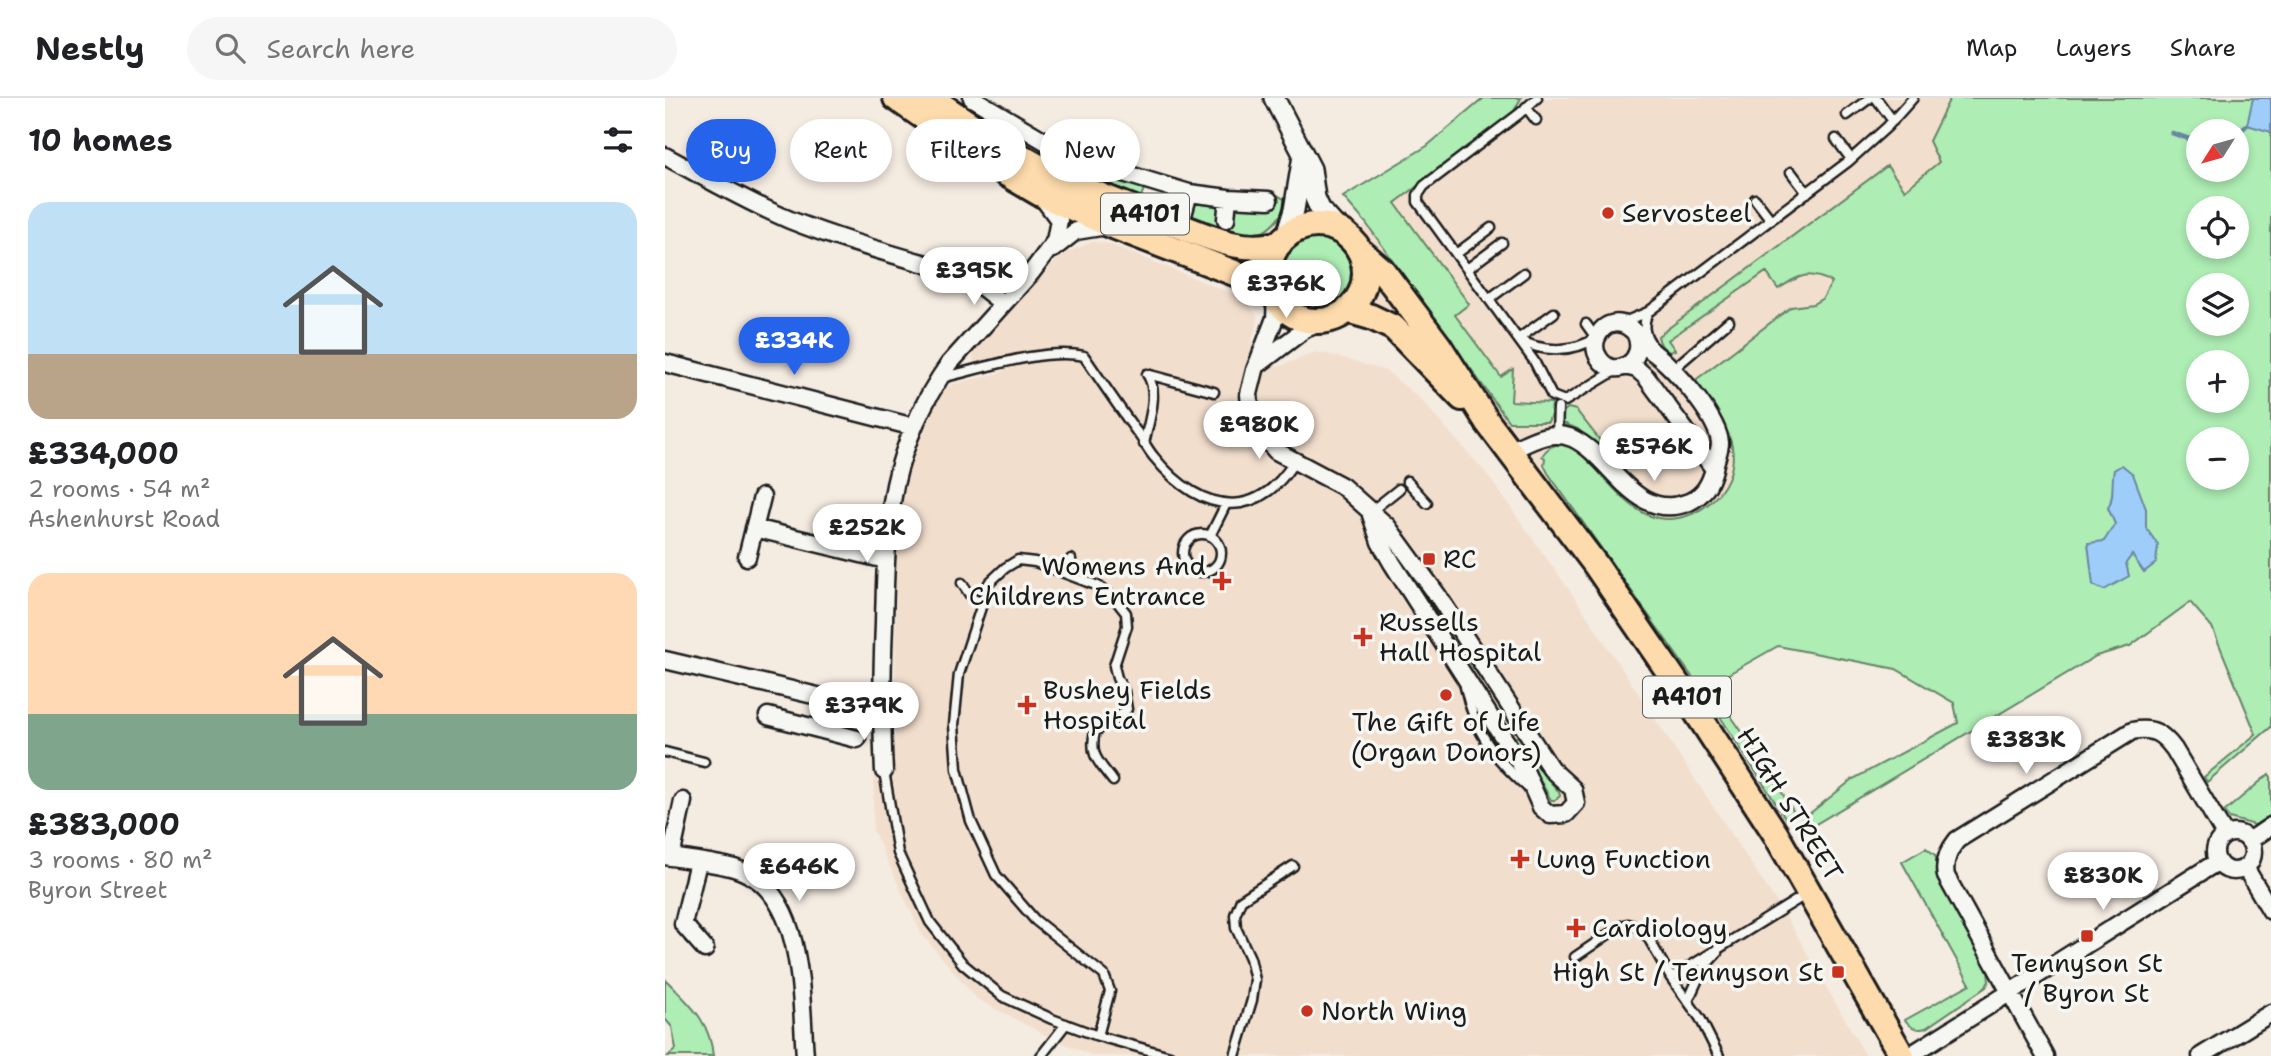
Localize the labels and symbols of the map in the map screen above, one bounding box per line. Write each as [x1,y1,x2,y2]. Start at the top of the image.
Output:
north arrow [2186,119,2249,182]
road number: A4101 [1101,194,1189,234]
place label: Servosteel [1622,195,1752,230]
marker: Servosteel [1600,205,1616,221]
pin: £395K [925,248,1023,307]
pin: £376K [1237,260,1335,320]
pin: £334K [745,317,843,377]
pin: £980K [1210,402,1308,461]
pin: £576K [1605,424,1703,483]
pin: £252K [818,504,916,564]
place label: RC [1443,541,1477,576]
place label: Womens And Childrens Entrance [969,548,1206,613]
marker: RC [1421,551,1437,567]
marker: Womens And Childrens Entrance [1212,571,1232,591]
place label: Russells Hall Hospital [1379,604,1541,669]
marker: Russells Hall Hospital [1353,627,1373,647]
place label: Bushey Fields Hospital [1043,672,1212,737]
road number: A4101 [1643,676,1731,718]
pin: £379K [815,682,913,742]
marker: The Gift of Life (Organ Donors) [1438,687,1454,703]
marker: Bushey Fields Hospital [1017,695,1037,715]
place label: The Gift of Life (Organ Donors) [1351,704,1541,769]
pin: £383K [1977,716,2075,776]
street label: HIGH STREET [1729,720,1852,887]
place label: Lung Function [1536,841,1711,876]
pin: £646K [750,844,848,903]
marker: Lung Function [1510,849,1530,869]
pin: £830K [2054,852,2152,912]
place label: Cardiology [1592,910,1728,945]
marker: Cardiology [1566,918,1586,938]
marker: Tennyson St / Byron St [2079,928,2095,944]
place label: Tennyson St / Byron St [2011,945,2163,1010]
place label: High St / Tennyson St [1552,954,1824,989]
marker: High St / Tennyson St [1830,964,1846,980]
place label: North Wing [1321,993,1467,1028]
marker: North Wing [1299,1003,1315,1019]

